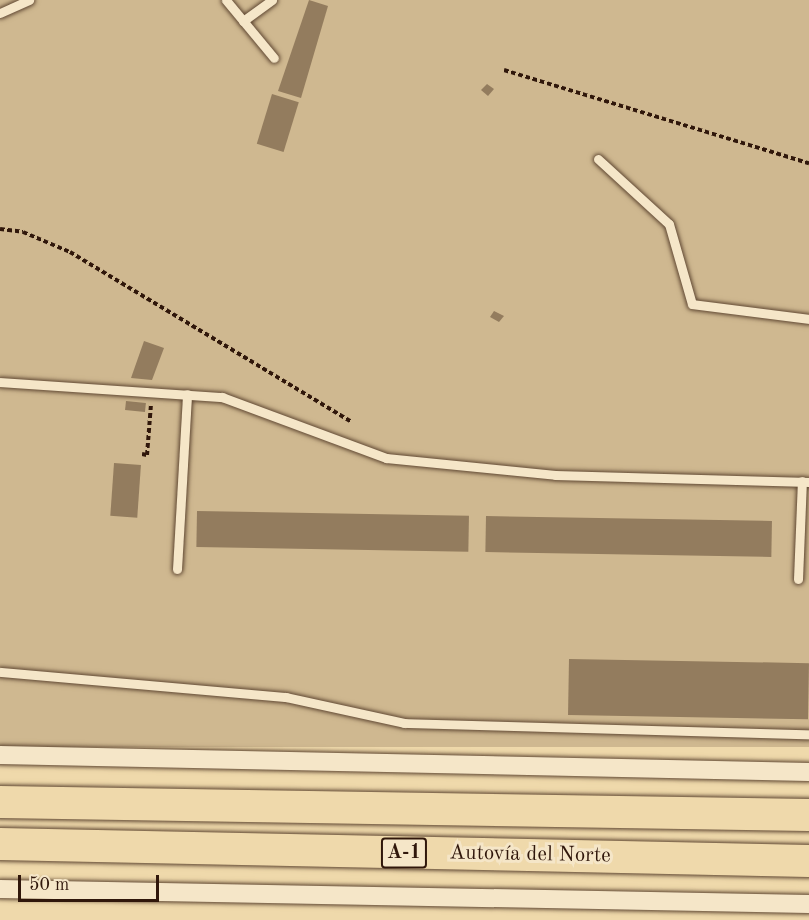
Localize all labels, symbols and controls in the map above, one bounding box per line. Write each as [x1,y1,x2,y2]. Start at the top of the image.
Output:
road number: A-1 [380,836,428,870]
street label: Autovía del Norte [449,841,611,869]
scale bar [21,863,162,901]
text: 50 m [29,876,69,894]

